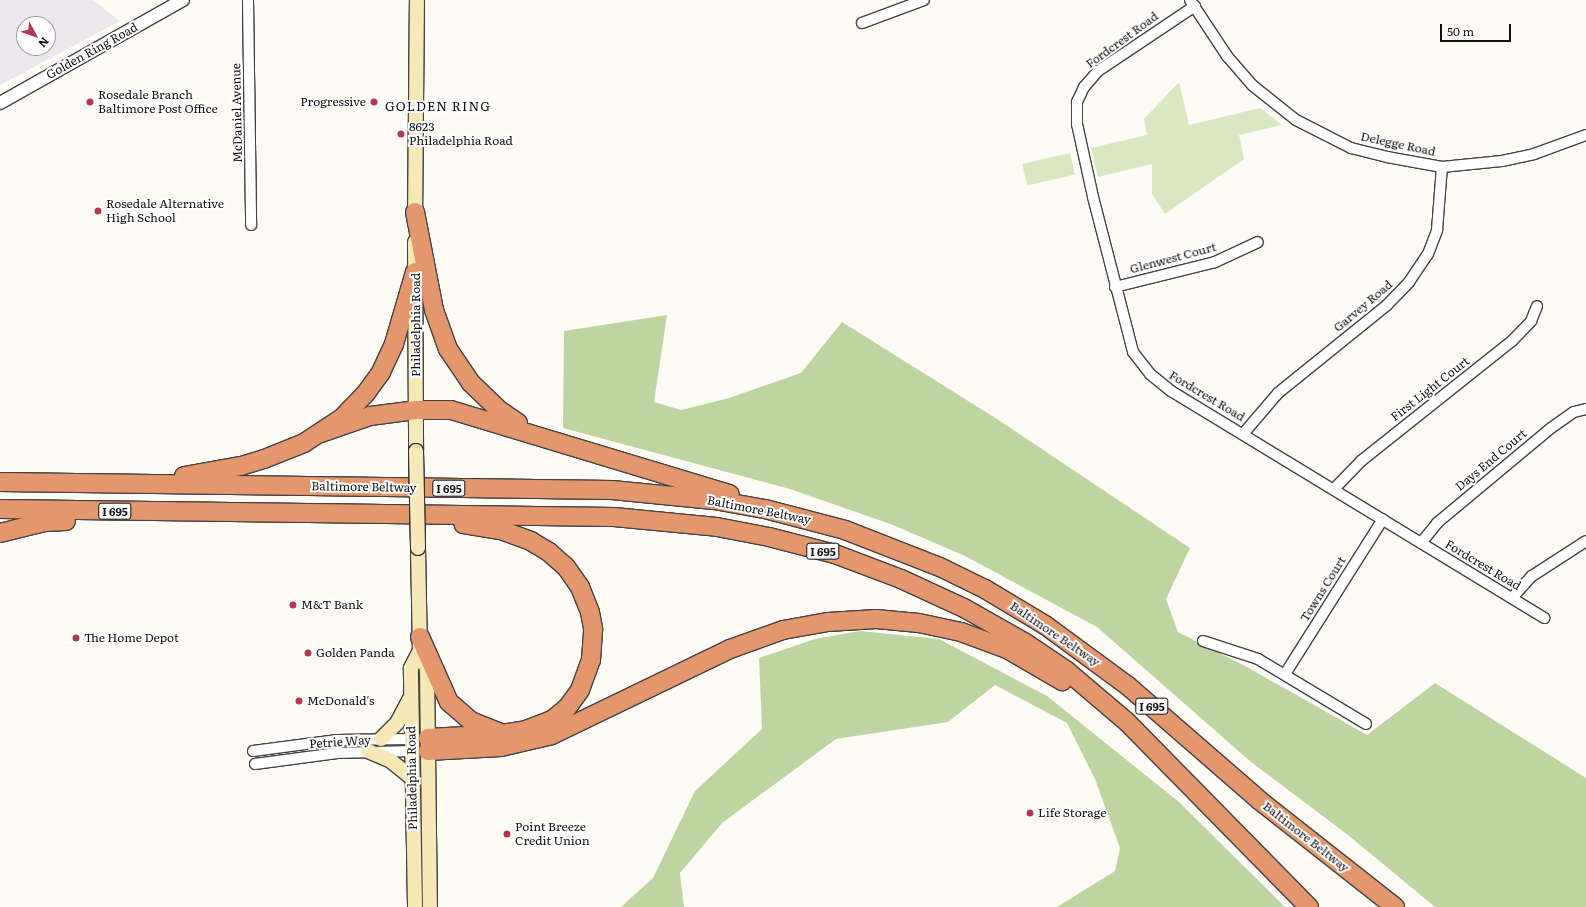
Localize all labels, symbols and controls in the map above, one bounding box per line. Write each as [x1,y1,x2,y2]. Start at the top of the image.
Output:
street label: Fordcrest Road [1083,9,1161,71]
north arrow [16,16,56,56]
scale bar [1442,16,1513,42]
street label: Golden Ring Road [44,20,140,82]
text: 50 m [1447,22,1474,40]
text: N [35,34,54,52]
street label: McDaniel Avenue [229,63,245,163]
place label: Rosedale Branch Baltimore Post Office [98,88,218,116]
place label: Progressive [300,95,366,109]
marker: Rosedale Branch Baltimore Post Office [85,97,95,107]
marker: Progressive [369,97,379,107]
district label: GOLDEN RING [385,98,491,114]
place label: 8623 Philadelphia Road [409,120,513,148]
marker: 8623 Philadelphia Road [396,129,406,139]
street label: Delegge Road [1359,129,1437,159]
place label: Rosedale Alternative High School [106,197,224,225]
marker: Rosedale Alternative High School [93,206,103,216]
street label: Glenwest Court [1128,240,1218,276]
street label: Philadelphia Road [409,273,423,377]
street label: Garvey Road [1331,277,1395,335]
street label: First Light Court [1388,354,1472,424]
street label: Fordcrest Road [1166,368,1248,424]
street label: Days End Court [1453,426,1529,494]
street label: Baltimore Beltway [311,479,417,495]
road number: I 695 [432,479,466,497]
street label: Baltimore Beltway [706,493,812,527]
road number: I 695 [98,502,132,520]
street label: Fordcrest Road [1442,537,1524,593]
road number: I 695 [806,542,840,560]
street label: Towns Court [1297,554,1349,624]
place label: M&T Bank [301,598,363,612]
street label: Baltimore Beltway [1007,599,1103,669]
marker: M&T Bank [288,600,298,610]
place label: The Home Depot [84,631,179,645]
marker: The Home Depot [71,633,81,643]
place label: Golden Panda [316,646,395,660]
marker: Golden Panda [303,648,313,658]
place label: McDonald's [307,694,374,708]
marker: McDonald's [294,696,304,706]
road number: I 695 [1135,697,1169,715]
street label: Philadelphia Road [404,726,420,830]
street label: Petrie Way [309,733,371,751]
street label: Baltimore Beltway [1260,799,1352,875]
place label: Life Storage [1038,806,1106,820]
marker: Life Storage [1025,808,1035,818]
place label: Point Breeze Credit Union [515,820,590,848]
marker: Point Breeze Credit Union [502,829,512,839]

